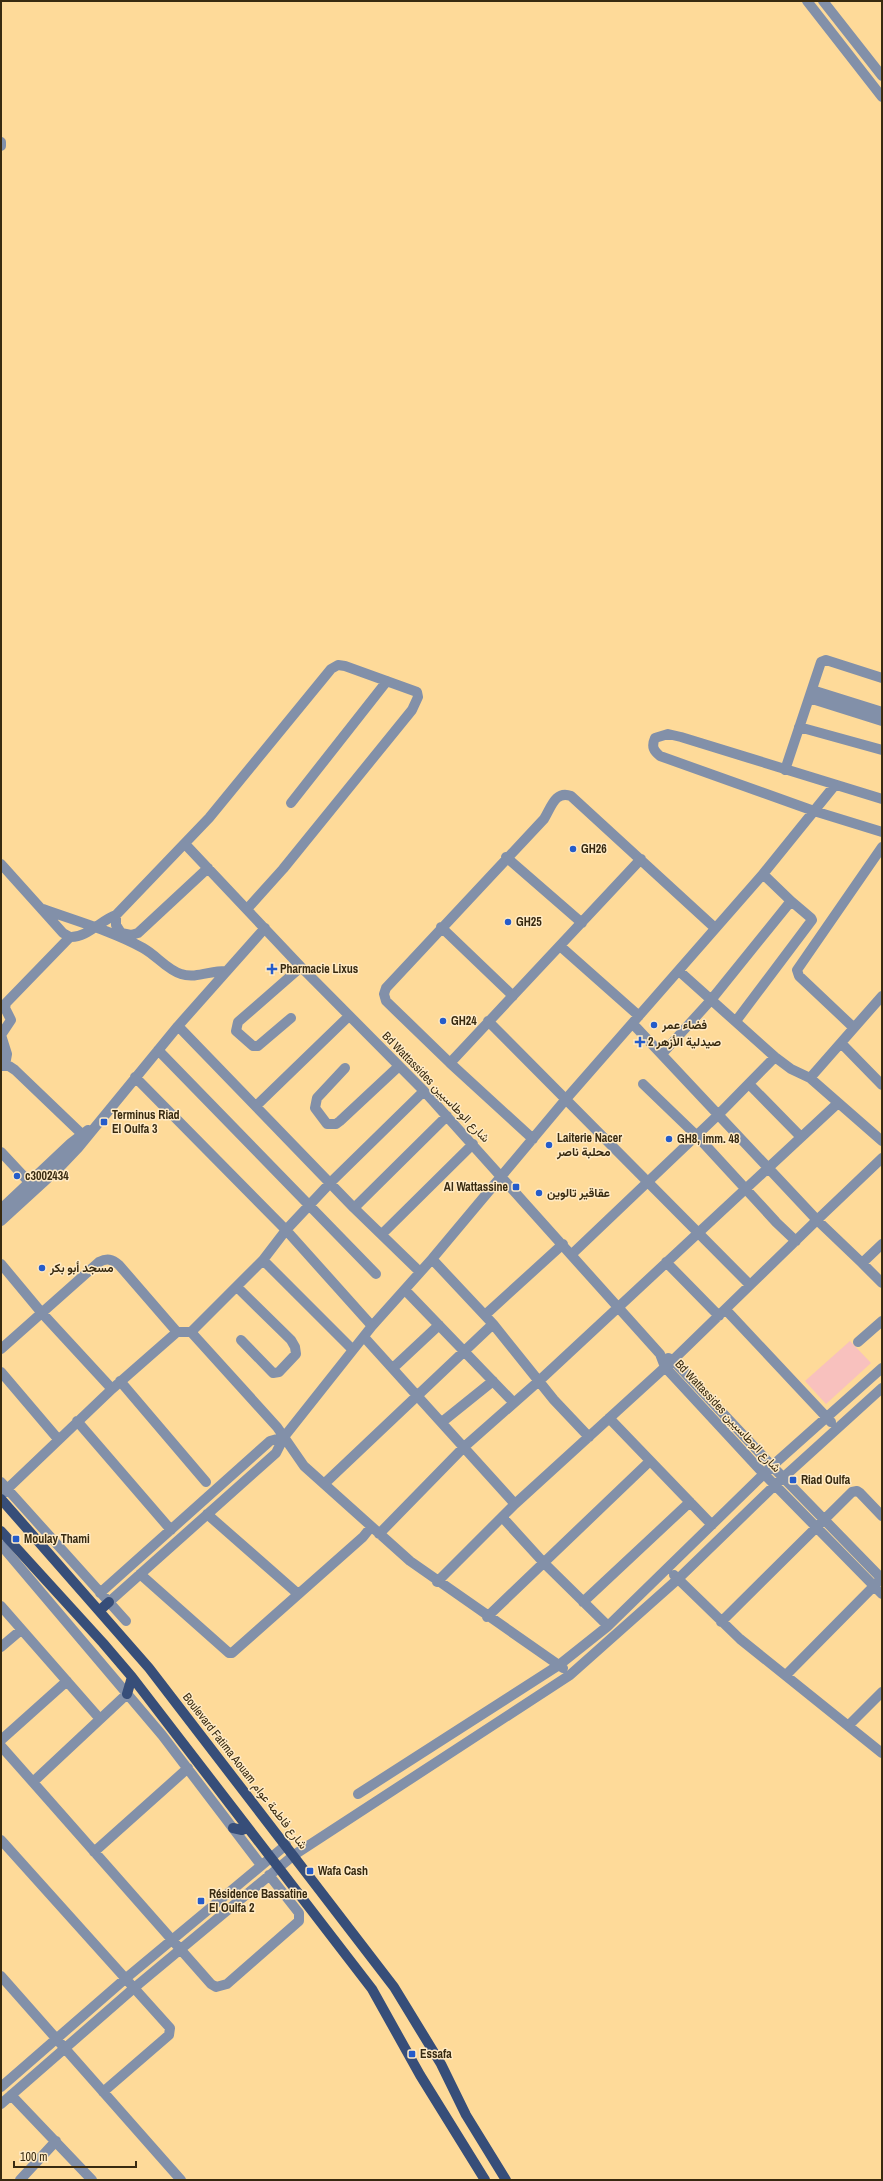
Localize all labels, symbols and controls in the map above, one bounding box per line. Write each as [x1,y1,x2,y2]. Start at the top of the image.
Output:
place label: GH26 [581,841,607,857]
marker: GH26 [568,844,578,854]
place label: GH25 [516,914,542,930]
marker: GH25 [503,917,513,927]
place label: Pharmacie Lixus [280,961,359,977]
marker: Pharmacie Lixus [267,964,277,974]
place label: GH24 [451,1013,477,1029]
marker: GH24 [438,1016,448,1026]
place label: فضاء عمر [661,1017,708,1033]
marker: فضاء عمر [649,1020,659,1030]
street label: Bd Wattassides شارع الوطاسيين [378,1028,493,1147]
place label: صيدلية الأزهر 2 [648,1034,721,1050]
marker: صيدلية الأزهر 2 [635,1037,645,1047]
place label: Terminus Riad El Oulfa 3 [112,1107,180,1137]
marker: Terminus Riad El Oulfa 3 [99,1117,109,1127]
place label: Laiterie Nacer محلبة ناصر [556,1130,622,1160]
place label: GH8, imm. 48 [677,1131,740,1147]
marker: GH8, imm. 48 [664,1134,674,1144]
marker: Laiterie Nacer محلبة ناصر [544,1140,554,1150]
place label: c3002434 [25,1168,69,1184]
marker: c3002434 [12,1171,22,1181]
place label: Al Wattassine [444,1179,509,1195]
marker: Al Wattassine [511,1182,521,1192]
place label: عقاقير تالوين [547,1185,610,1201]
marker: عقاقير تالوين [534,1188,544,1198]
place label: مسجد أبو بكر [49,1260,114,1276]
marker: مسجد أبو بكر [37,1263,47,1273]
street label: Bd Wattassides شارع الوطاسيين [671,1356,784,1476]
place label: Riad Oulfa [801,1472,851,1488]
marker: Riad Oulfa [788,1475,798,1485]
place label: Moulay Thami [24,1531,90,1547]
marker: Moulay Thami [11,1534,21,1544]
street label: Boulevard Fatima Aouam شارع فاطمة عوام [178,1690,311,1853]
place label: Wafa Cash [318,1863,368,1879]
marker: Wafa Cash [305,1866,315,1876]
place label: Résidence Bassatine El Oulfa 2 [209,1886,308,1916]
marker: Résidence Bassatine El Oulfa 2 [196,1896,206,1906]
place label: Essafa [420,2046,452,2062]
marker: Essafa [407,2049,417,2059]
scale bar [14,2143,136,2169]
text: 100 m [20,2149,47,2165]

